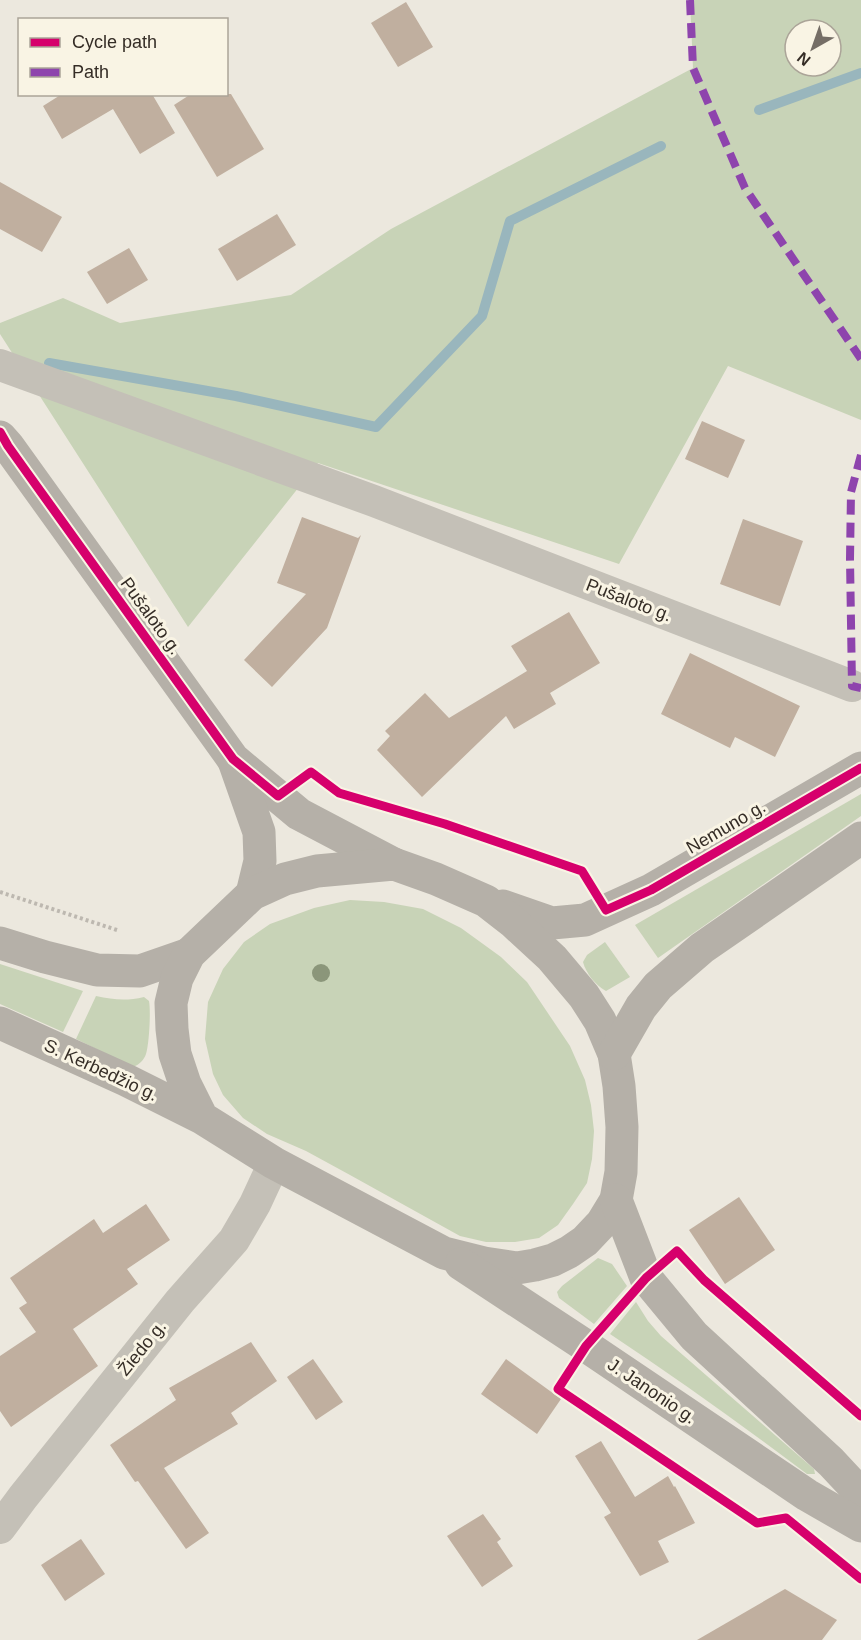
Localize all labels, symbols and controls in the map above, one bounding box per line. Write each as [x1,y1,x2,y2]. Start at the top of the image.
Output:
legend [18,18,228,96]
north arrow [783,18,843,78]
text: Cycle path [72,32,157,52]
text: N [794,49,814,69]
text: Path [72,62,109,82]
street label: Pušaloto g. [116,574,186,658]
street label: Pušaloto g. [583,575,675,625]
street label: Nemuno g. [683,796,769,858]
street label: S. Kerbedžio g. [41,1035,161,1105]
street label: Žiedo g. [114,1316,170,1380]
street label: J. Janonio g. [604,1354,700,1428]

